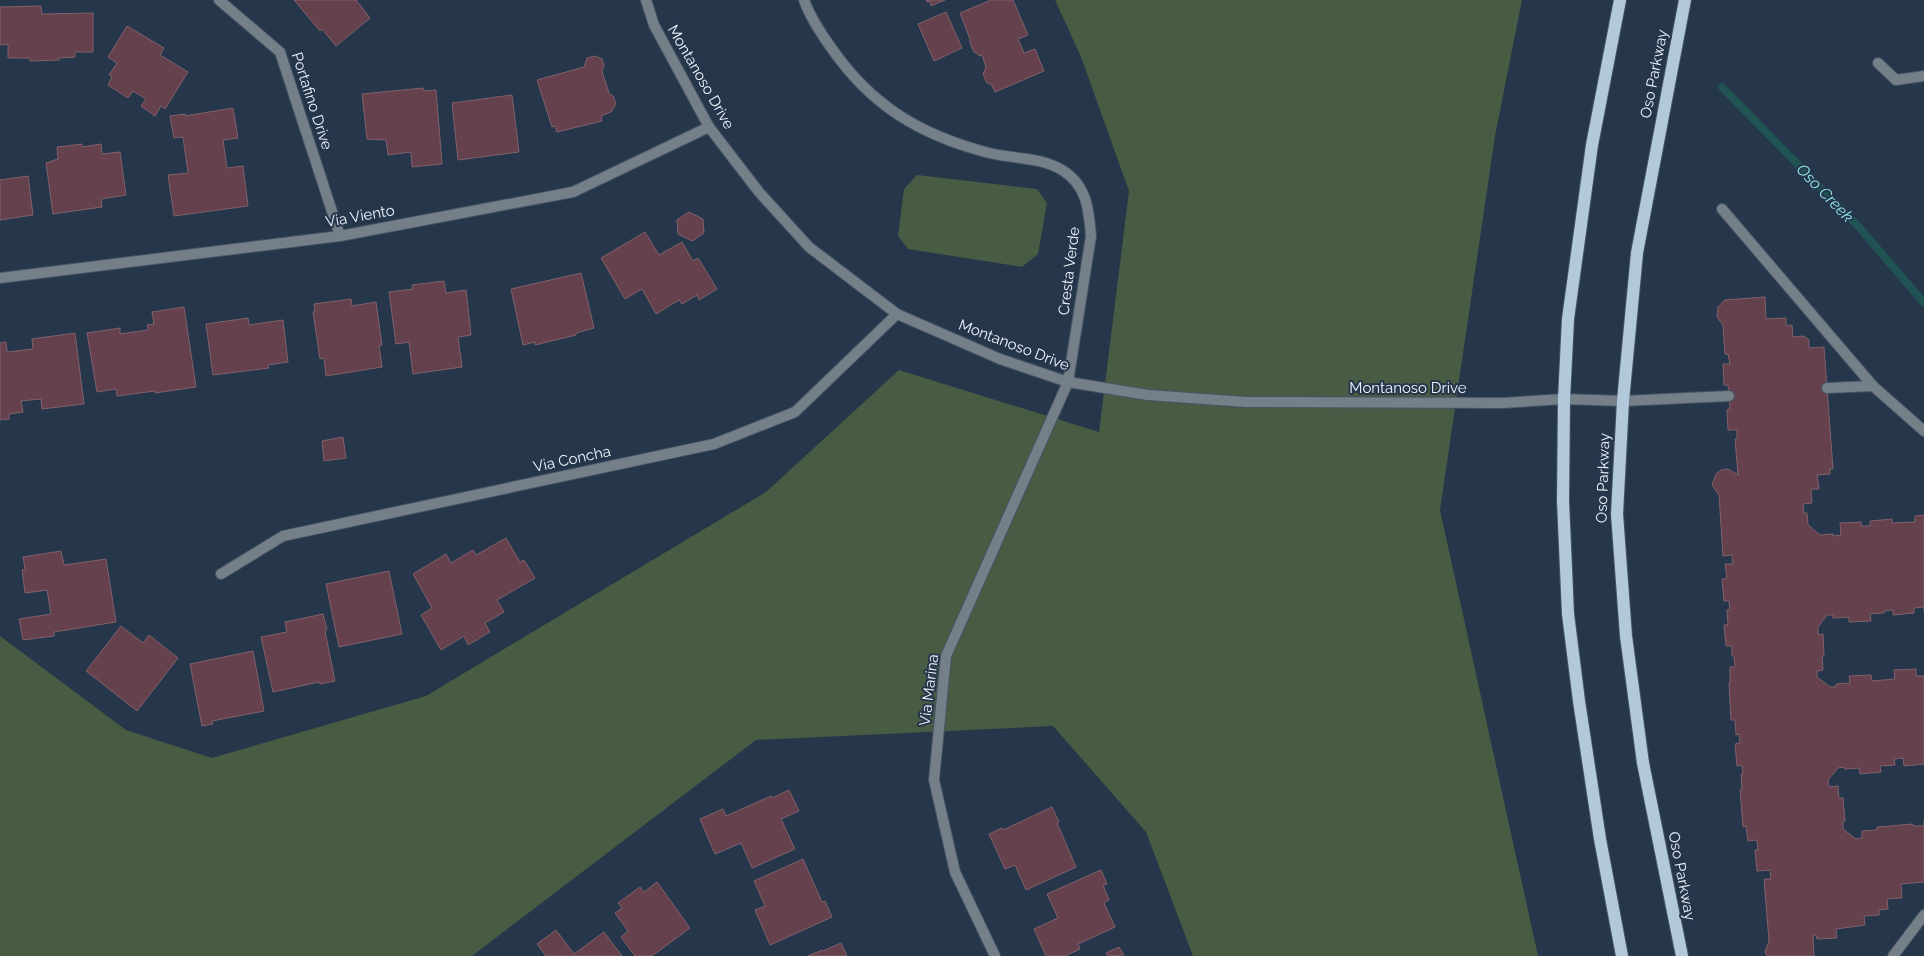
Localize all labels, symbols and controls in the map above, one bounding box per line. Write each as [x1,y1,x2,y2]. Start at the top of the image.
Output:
street label: Montanoso Drive [664,22,738,132]
street label: Oso Parkway [1637,28,1671,120]
street label: Portafino Drive [288,50,336,152]
water label: Oso Creek [1793,160,1858,226]
street label: Via Viento [324,201,396,231]
street label: Cresta Verde [1055,226,1083,316]
street label: Montanoso Drive [956,316,1072,374]
street label: Montanoso Drive [1349,379,1467,397]
street label: Oso Parkway [1592,433,1614,523]
street label: Via Concha [532,442,612,476]
street label: Via Marina [916,653,942,727]
street label: Oso Parkway [1665,830,1699,922]

